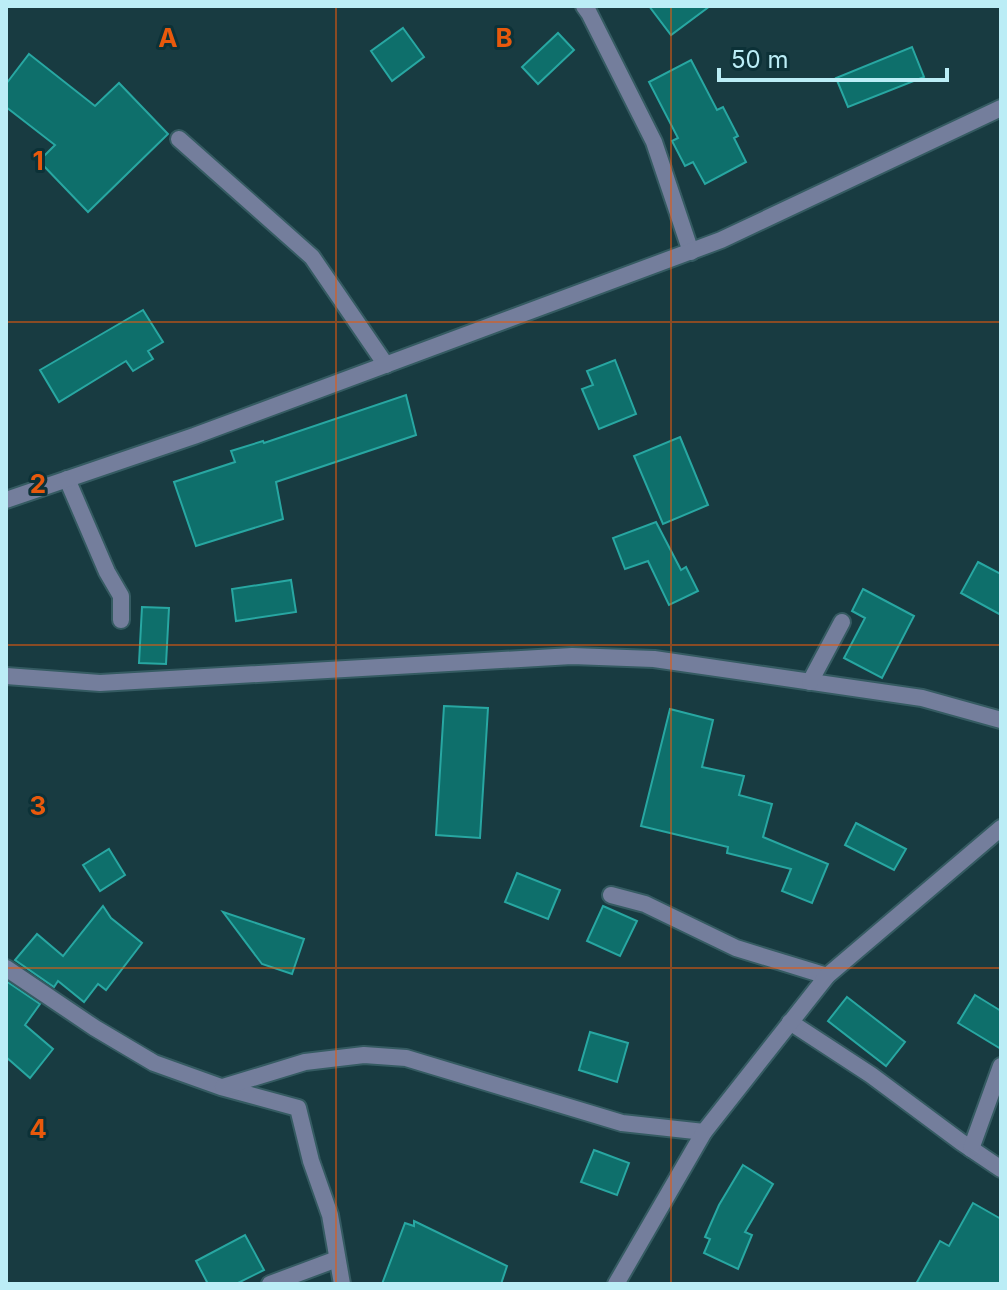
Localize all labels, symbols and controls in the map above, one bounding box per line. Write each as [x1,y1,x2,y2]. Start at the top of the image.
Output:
text: A [158,22,178,53]
text: B [495,22,513,53]
scale bar [719,32,947,82]
text: 50 m [731,45,789,74]
text: 1 [32,145,44,176]
text: 2 [30,468,46,499]
text: 3 [30,790,46,821]
text: 4 [29,1113,47,1144]

